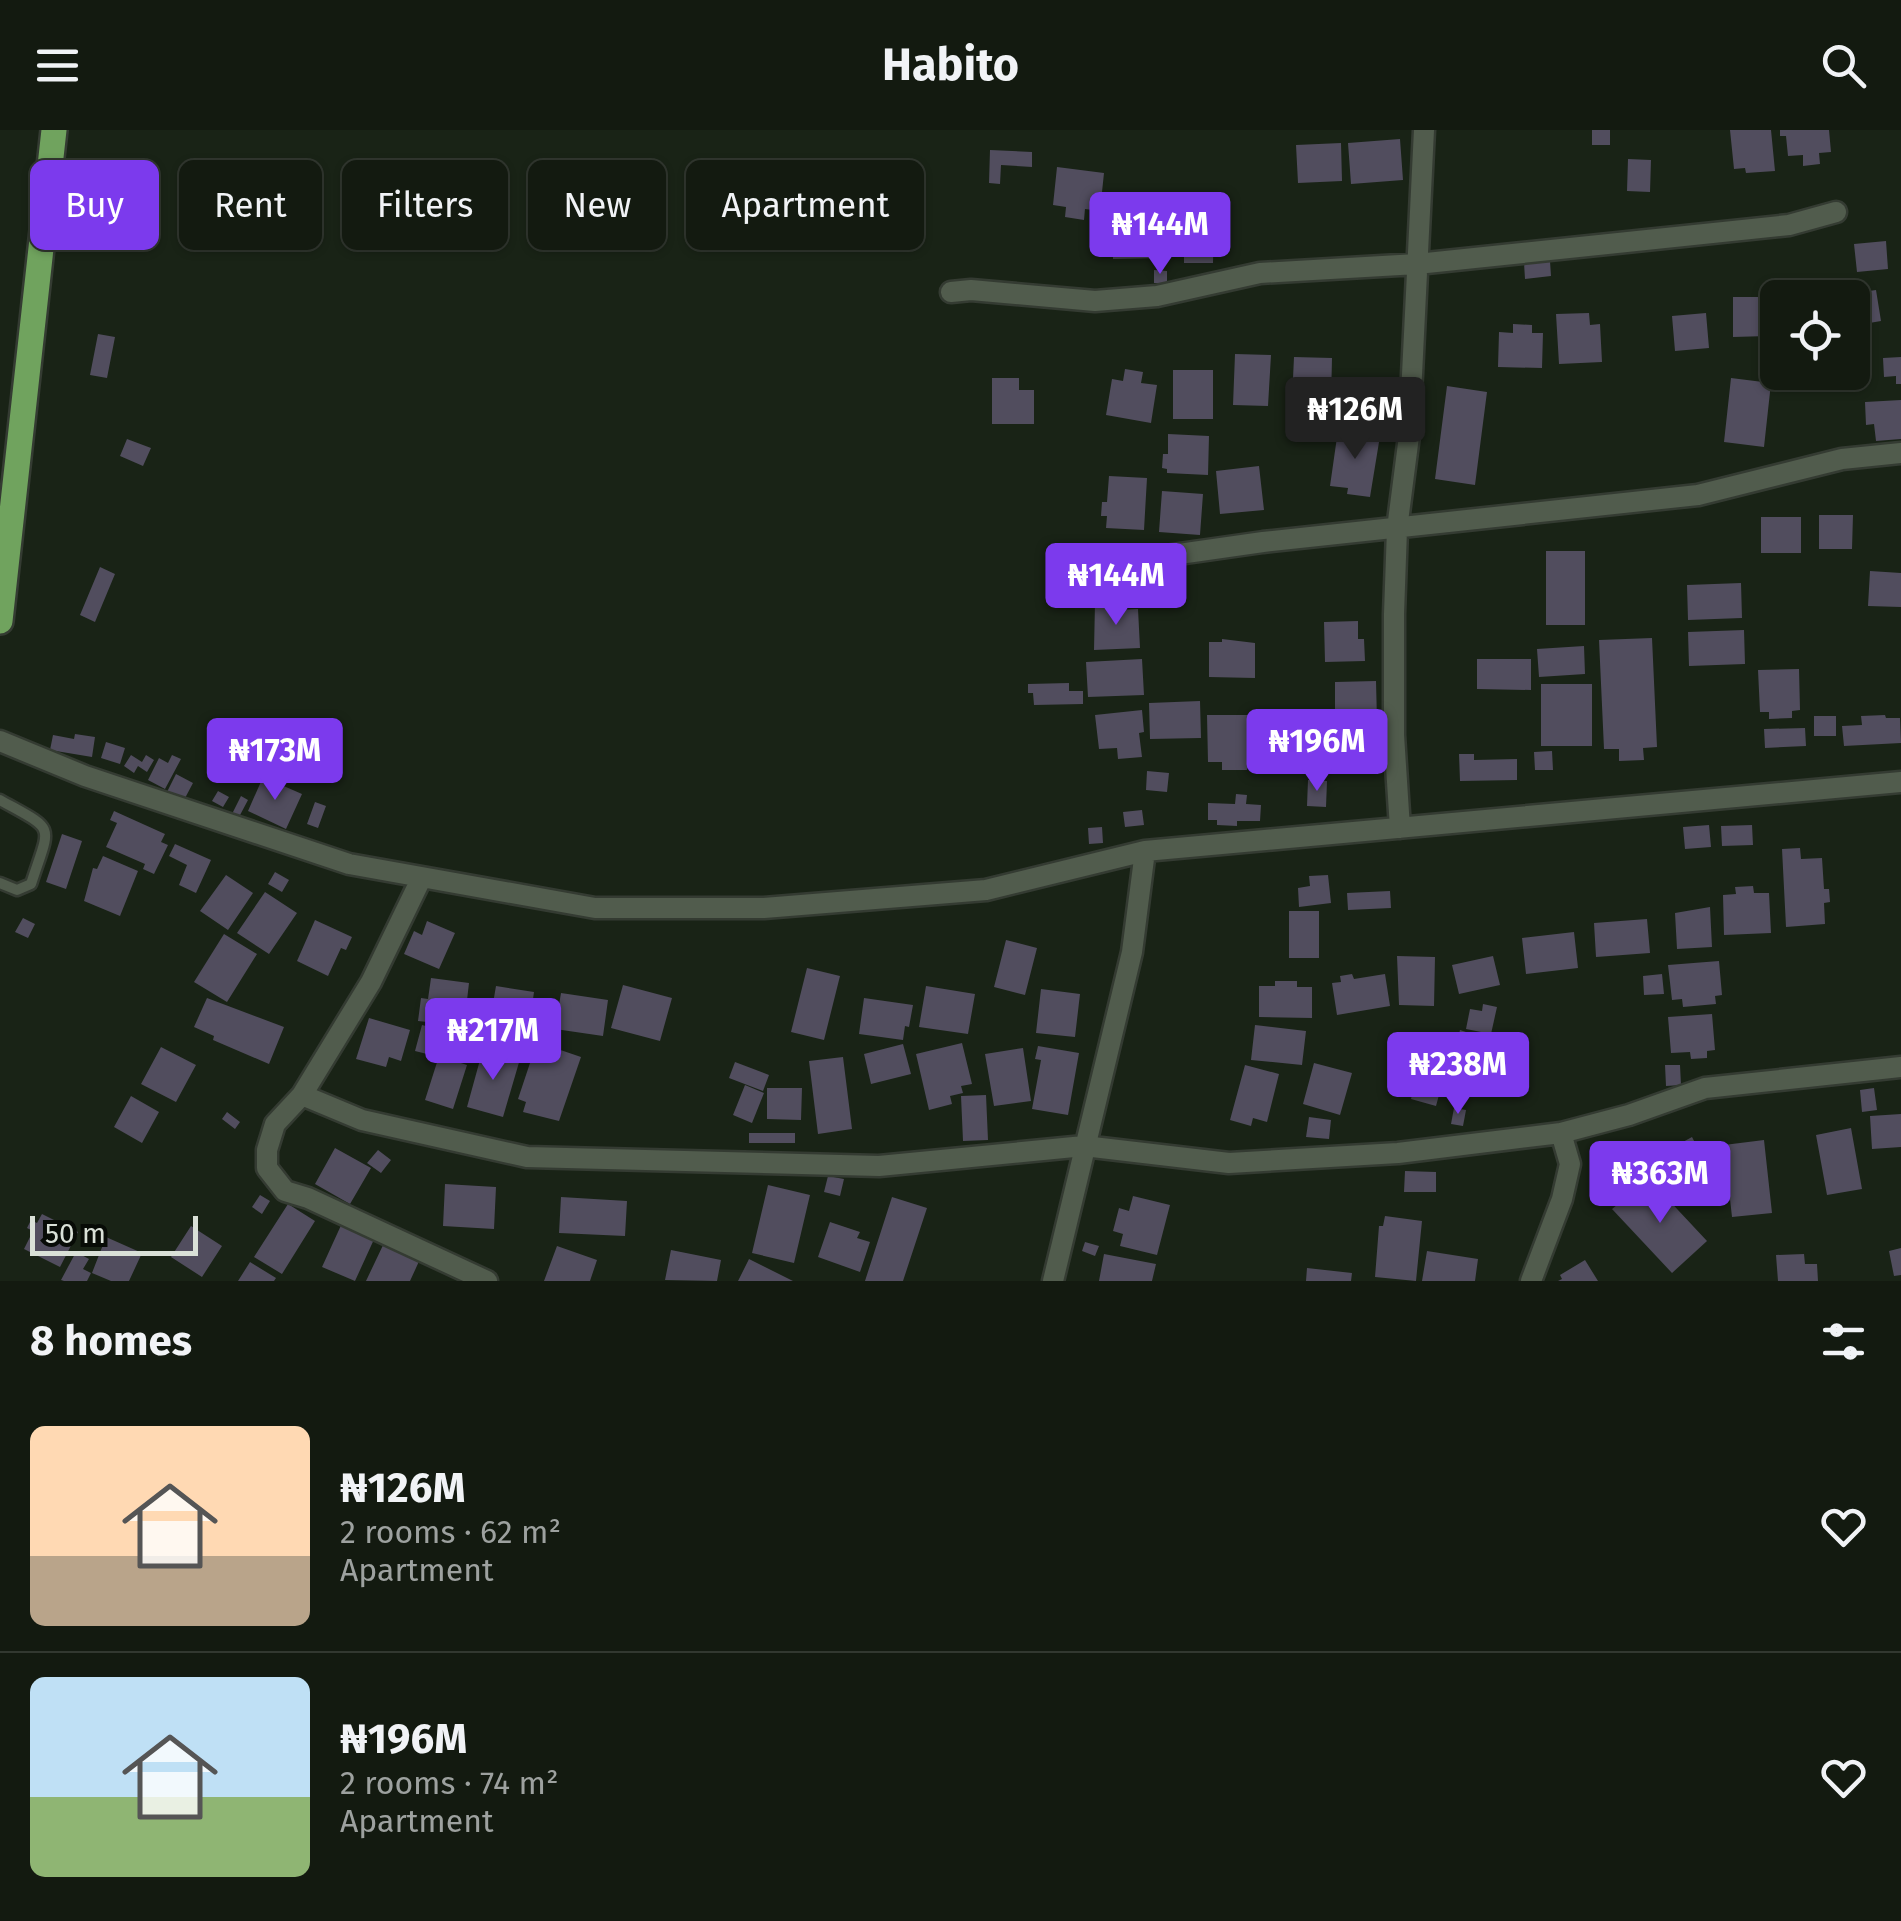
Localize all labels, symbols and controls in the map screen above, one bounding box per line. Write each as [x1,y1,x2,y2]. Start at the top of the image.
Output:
icon: menu [30,38,85,93]
text: Habito [882,38,1019,92]
icon: search [1816,38,1871,93]
chip: Buy [30,160,159,250]
chip: Rent [179,160,322,250]
chip: Filters [342,160,508,250]
chip: New [528,160,666,250]
chip: Apartment [686,160,924,250]
pin: ₦144M [1090,192,1230,277]
text: ₦144M [1111,205,1209,243]
map controls [1760,280,1870,390]
button: locate [1760,280,1870,390]
pin: ₦126M [1285,377,1425,462]
text: ₦126M [1307,390,1403,428]
pin: ₦144M [1046,543,1186,628]
text: ₦144M [1067,556,1165,594]
pin: ₦196M [1247,709,1387,794]
pin: ₦173M [205,718,345,803]
text: ₦196M [1269,722,1365,760]
text: ₦173M [229,731,321,769]
pin: ₦217M [423,998,563,1083]
text: ₦217M [447,1011,539,1049]
pin: ₦238M [1388,1032,1528,1117]
text: ₦238M [1409,1045,1507,1083]
pin: ₦363M [1590,1141,1730,1226]
text: ₦363M [1611,1154,1709,1192]
scale bar [30,1211,198,1256]
text: 50 m [45,1217,106,1250]
icon: filters [1816,1314,1871,1369]
text: 8 homes [30,1316,192,1366]
text: ₦126M [340,1463,465,1513]
icon: home [110,1466,230,1586]
icon: heart [1816,1499,1871,1554]
text: 2 rooms · 62 m² [340,1513,561,1551]
text: Apartment [340,1551,494,1589]
text: ₦196M [340,1714,467,1764]
icon: home [110,1717,230,1837]
icon: heart [1816,1750,1871,1805]
text: 2 rooms · 74 m² [340,1764,559,1802]
text: Apartment [340,1802,494,1840]

